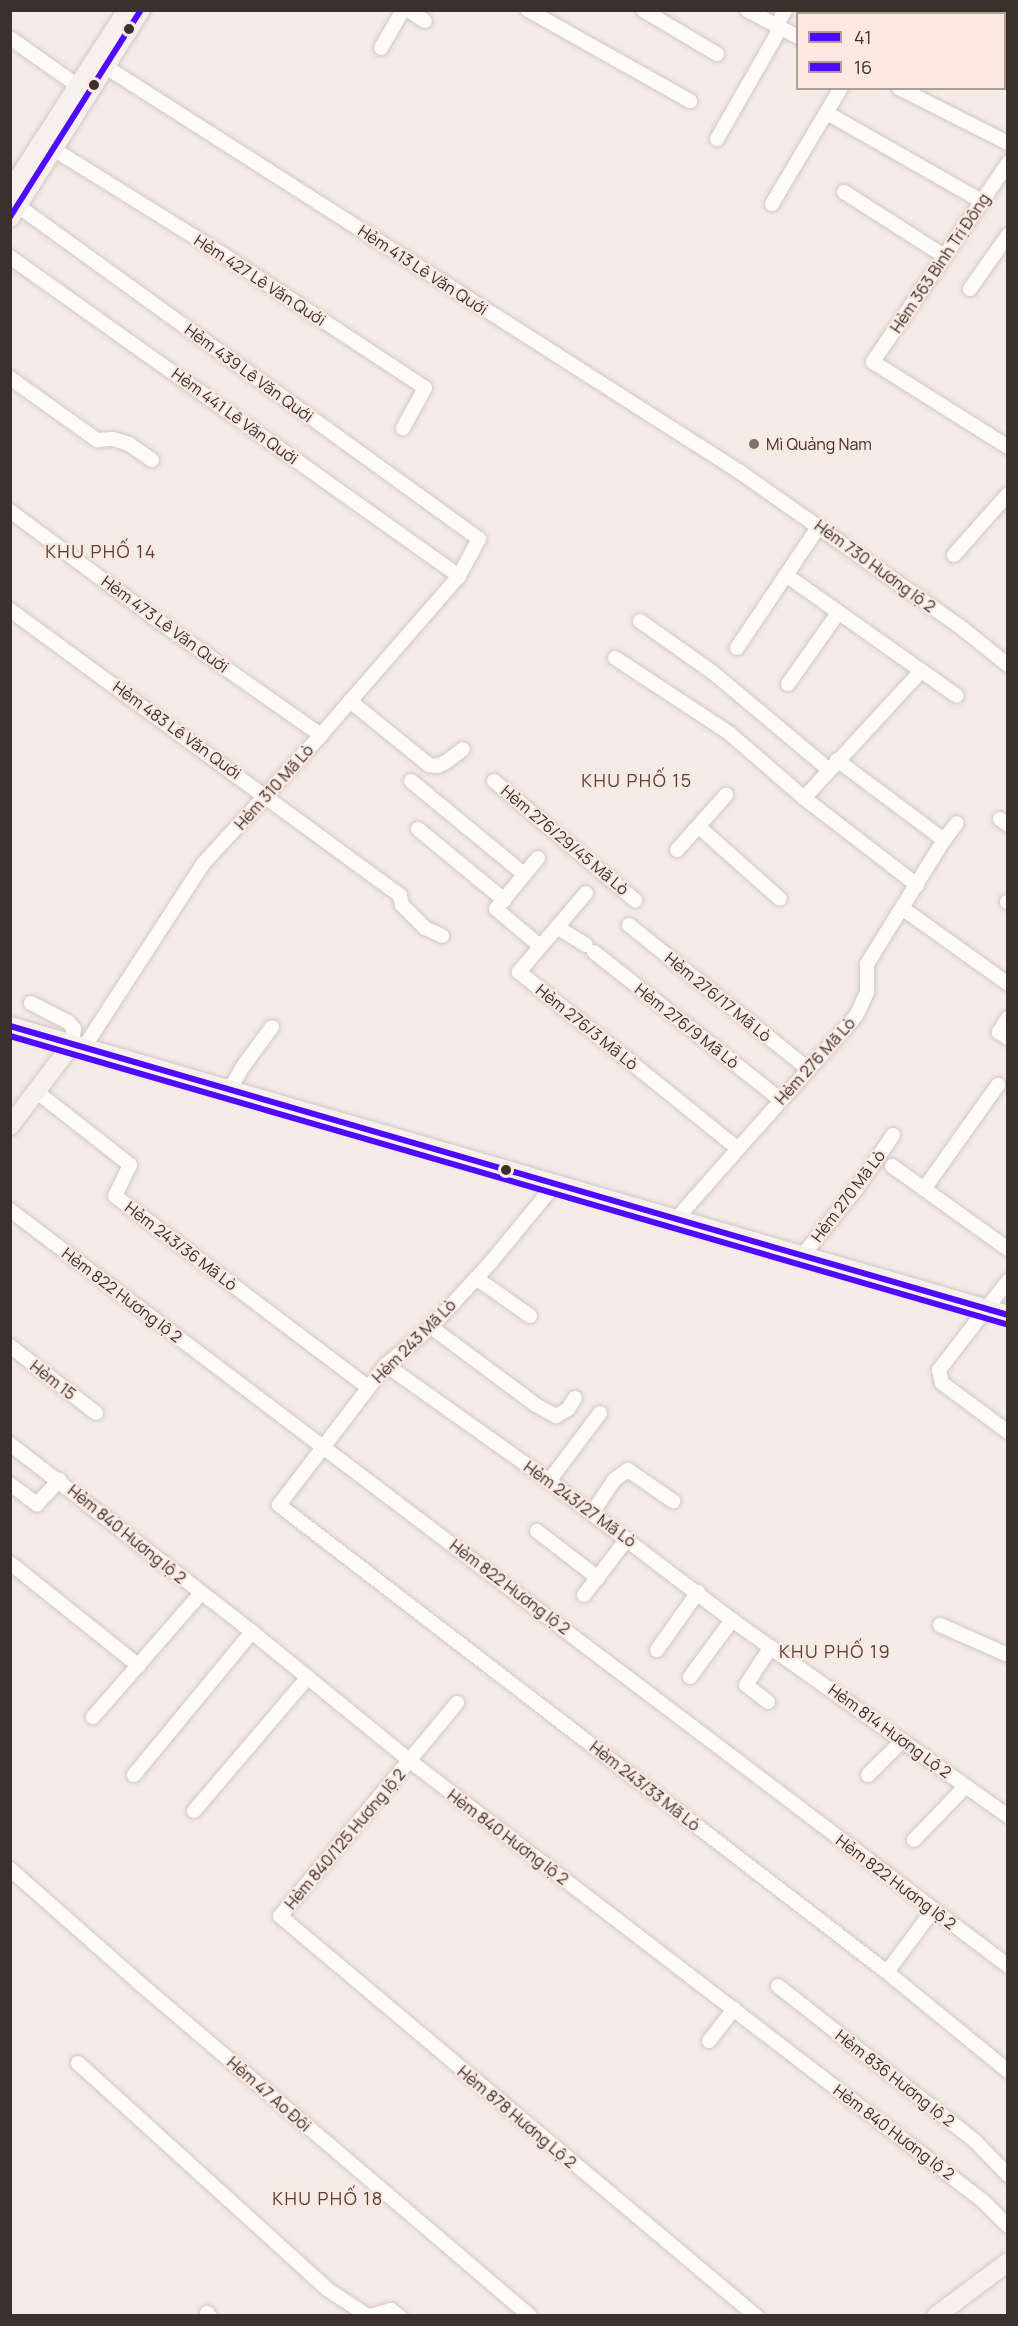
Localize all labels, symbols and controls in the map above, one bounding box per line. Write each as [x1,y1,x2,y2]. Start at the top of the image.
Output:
legend [796,12,1006,90]
unlabelled marker [123,23,135,35]
text: 41 [854,25,872,49]
text: 16 [854,55,872,79]
unlabelled marker [88,79,100,91]
street label: Hẻm 363 Bình Trị Đông [886,190,994,336]
street label: Hẻm 413 Lê Văn Quới [355,221,491,319]
street label: Hẻm 427 Lê Văn Quới [191,230,329,330]
street label: Hẻm 439 Lê Văn Quới [181,320,317,426]
street label: Hẻm 441 Lê Văn Quới [168,364,302,468]
place label: Mì Quảng Nam [766,434,872,454]
marker: Mì Quảng Nam [747,437,761,451]
street label: Hẻm 730 Hương lộ 2 [811,516,939,616]
district label: KHU PHỐ 14 [45,540,157,562]
street label: Hẻm 473 Lê Văn Quới [98,571,232,677]
street label: Hẻm 483 Lê Văn Quới [109,677,245,783]
street label: Hẻm 310 Mã Lò [231,740,317,834]
district label: KHU PHỐ 15 [581,769,693,791]
street label: Hẻm 276/29/45 Mã Lò [497,781,633,899]
street label: Hẻm 276/17 Mã Lò [661,948,775,1046]
street label: Hẻm 276/9 Mã Lò [631,979,743,1073]
street label: Hẻm 276/3 Mã Lò [532,980,642,1074]
street label: Hẻm 276 Mã Lò [771,1014,859,1108]
street label: Hẻm 270 Mã Lò [807,1146,889,1246]
unlabelled marker [500,1164,512,1176]
street label: Hẻm 243/36 Mã Lò [121,1198,241,1294]
street label: Hẻm 822 Hương lộ 2 [58,1244,186,1346]
street label: Hẻm 243 Mã Lò [368,1295,460,1387]
street label: Hẻm 15 [26,1356,80,1404]
street label: Hẻm 243/27 Mã Lò [520,1457,640,1551]
street label: Hẻm 840 Hương lộ 2 [64,1480,190,1588]
street label: Hẻm 822 Hương lộ 2 [446,1536,574,1638]
district label: KHU PHỐ 19 [779,1640,891,1662]
street label: Hẻm 814 Hương Lộ 2 [825,1680,955,1782]
street label: Hẻm 243/33 Mã Lò [586,1737,704,1835]
street label: Hẻm 840/125 Hương lộ 2 [281,1765,409,1913]
street label: Hẻm 840 Hương lộ 2 [444,1785,572,1889]
street label: Hẻm 822 Hương lộ 2 [832,1831,960,1933]
street label: Hẻm 836 Hương lộ 2 [832,2026,958,2130]
street label: Hẻm 47 Ao Đôi [223,2053,315,2135]
street label: Hẻm 878 Hương Lộ 2 [454,2062,580,2172]
street label: Hẻm 840 Hương lộ 2 [830,2080,958,2184]
district label: KHU PHỐ 18 [272,2187,384,2209]

